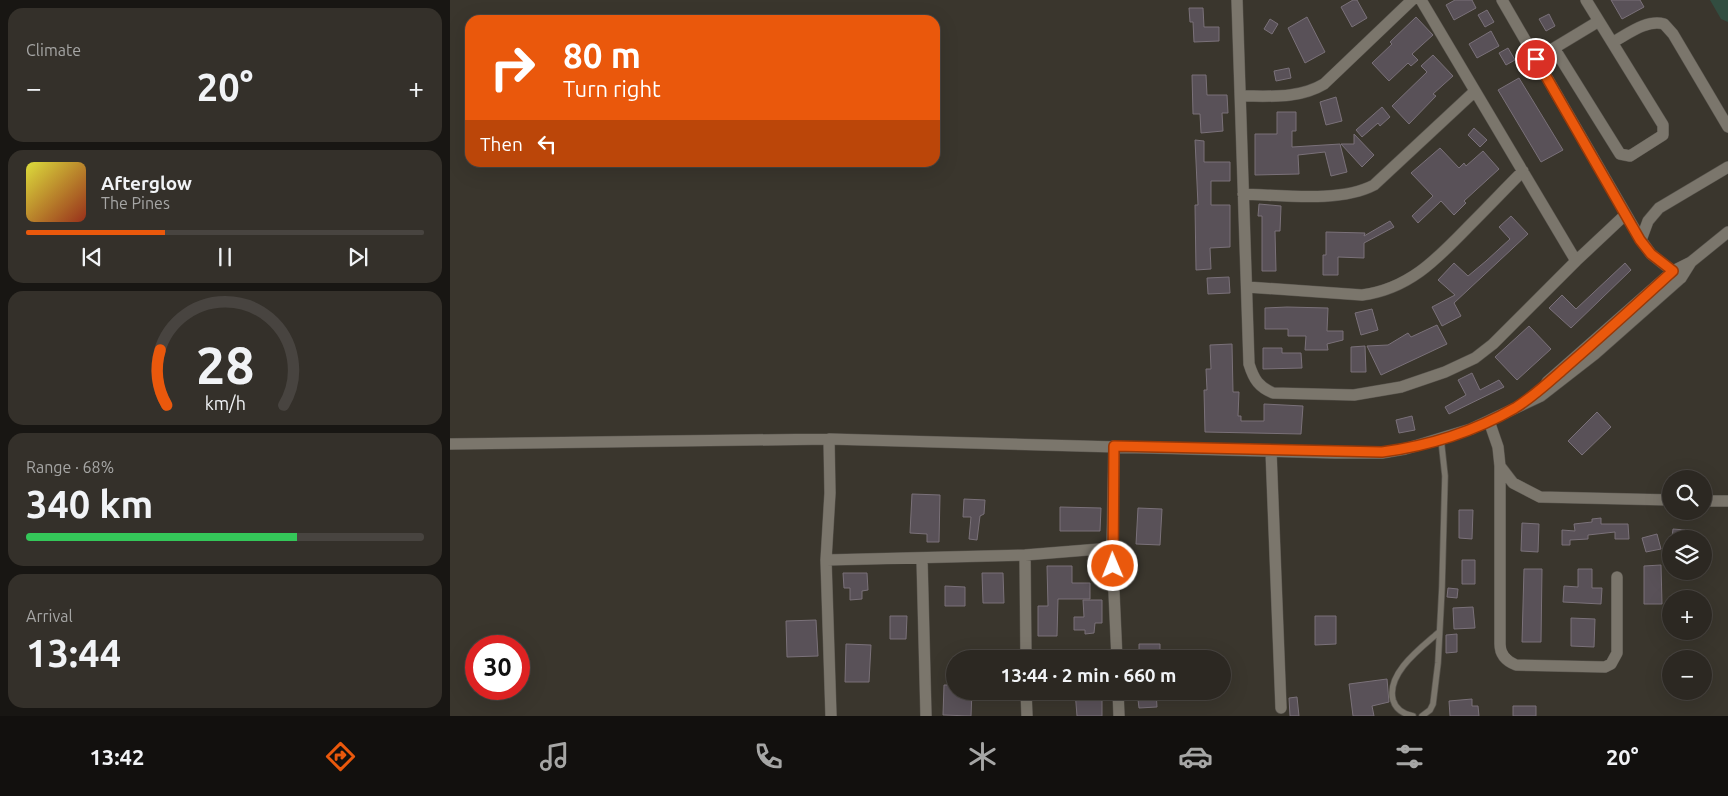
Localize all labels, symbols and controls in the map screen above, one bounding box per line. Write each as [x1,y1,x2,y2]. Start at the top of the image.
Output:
icon: right [480,35,545,100]
text: 80 m [563,35,641,75]
pin [1515,38,1557,80]
text: Climate [26,41,81,59]
icon: arrive [1522,45,1550,73]
text: 20° [197,66,253,108]
text: − [26,72,42,103]
text: + [408,72,424,103]
text: Turn right [563,76,661,101]
icon: left [533,130,561,158]
text: Then [480,133,523,155]
text: Afterglow [101,172,192,194]
text: The Pines [101,194,170,212]
icon: previous [78,243,106,271]
icon: pause [211,243,239,271]
icon: next [344,243,372,271]
text: 28 [196,336,254,394]
text: km/h [204,393,246,413]
text: Range · 68% [26,458,114,476]
map controls [1662,470,1712,700]
button: search [1662,470,1712,520]
text: 340 km [26,483,153,525]
button: layers [1662,530,1712,580]
position arrow [1086,539,1138,591]
button: + [1662,590,1712,640]
text: Arrival [26,607,73,625]
text: 13:44 [26,632,121,674]
speed limit sign: 30 [465,635,530,700]
button: − [1662,650,1712,700]
text: 13:44 · 2 min · 660 m [1001,664,1176,686]
icon: directions [323,739,358,774]
icon: music [537,739,572,774]
icon: phone [751,739,786,774]
icon: climate [965,739,1000,774]
icon: car [1178,739,1213,774]
icon: filters [1392,739,1427,774]
text: 13:42 [89,744,144,769]
text: 20° [1606,744,1639,769]

